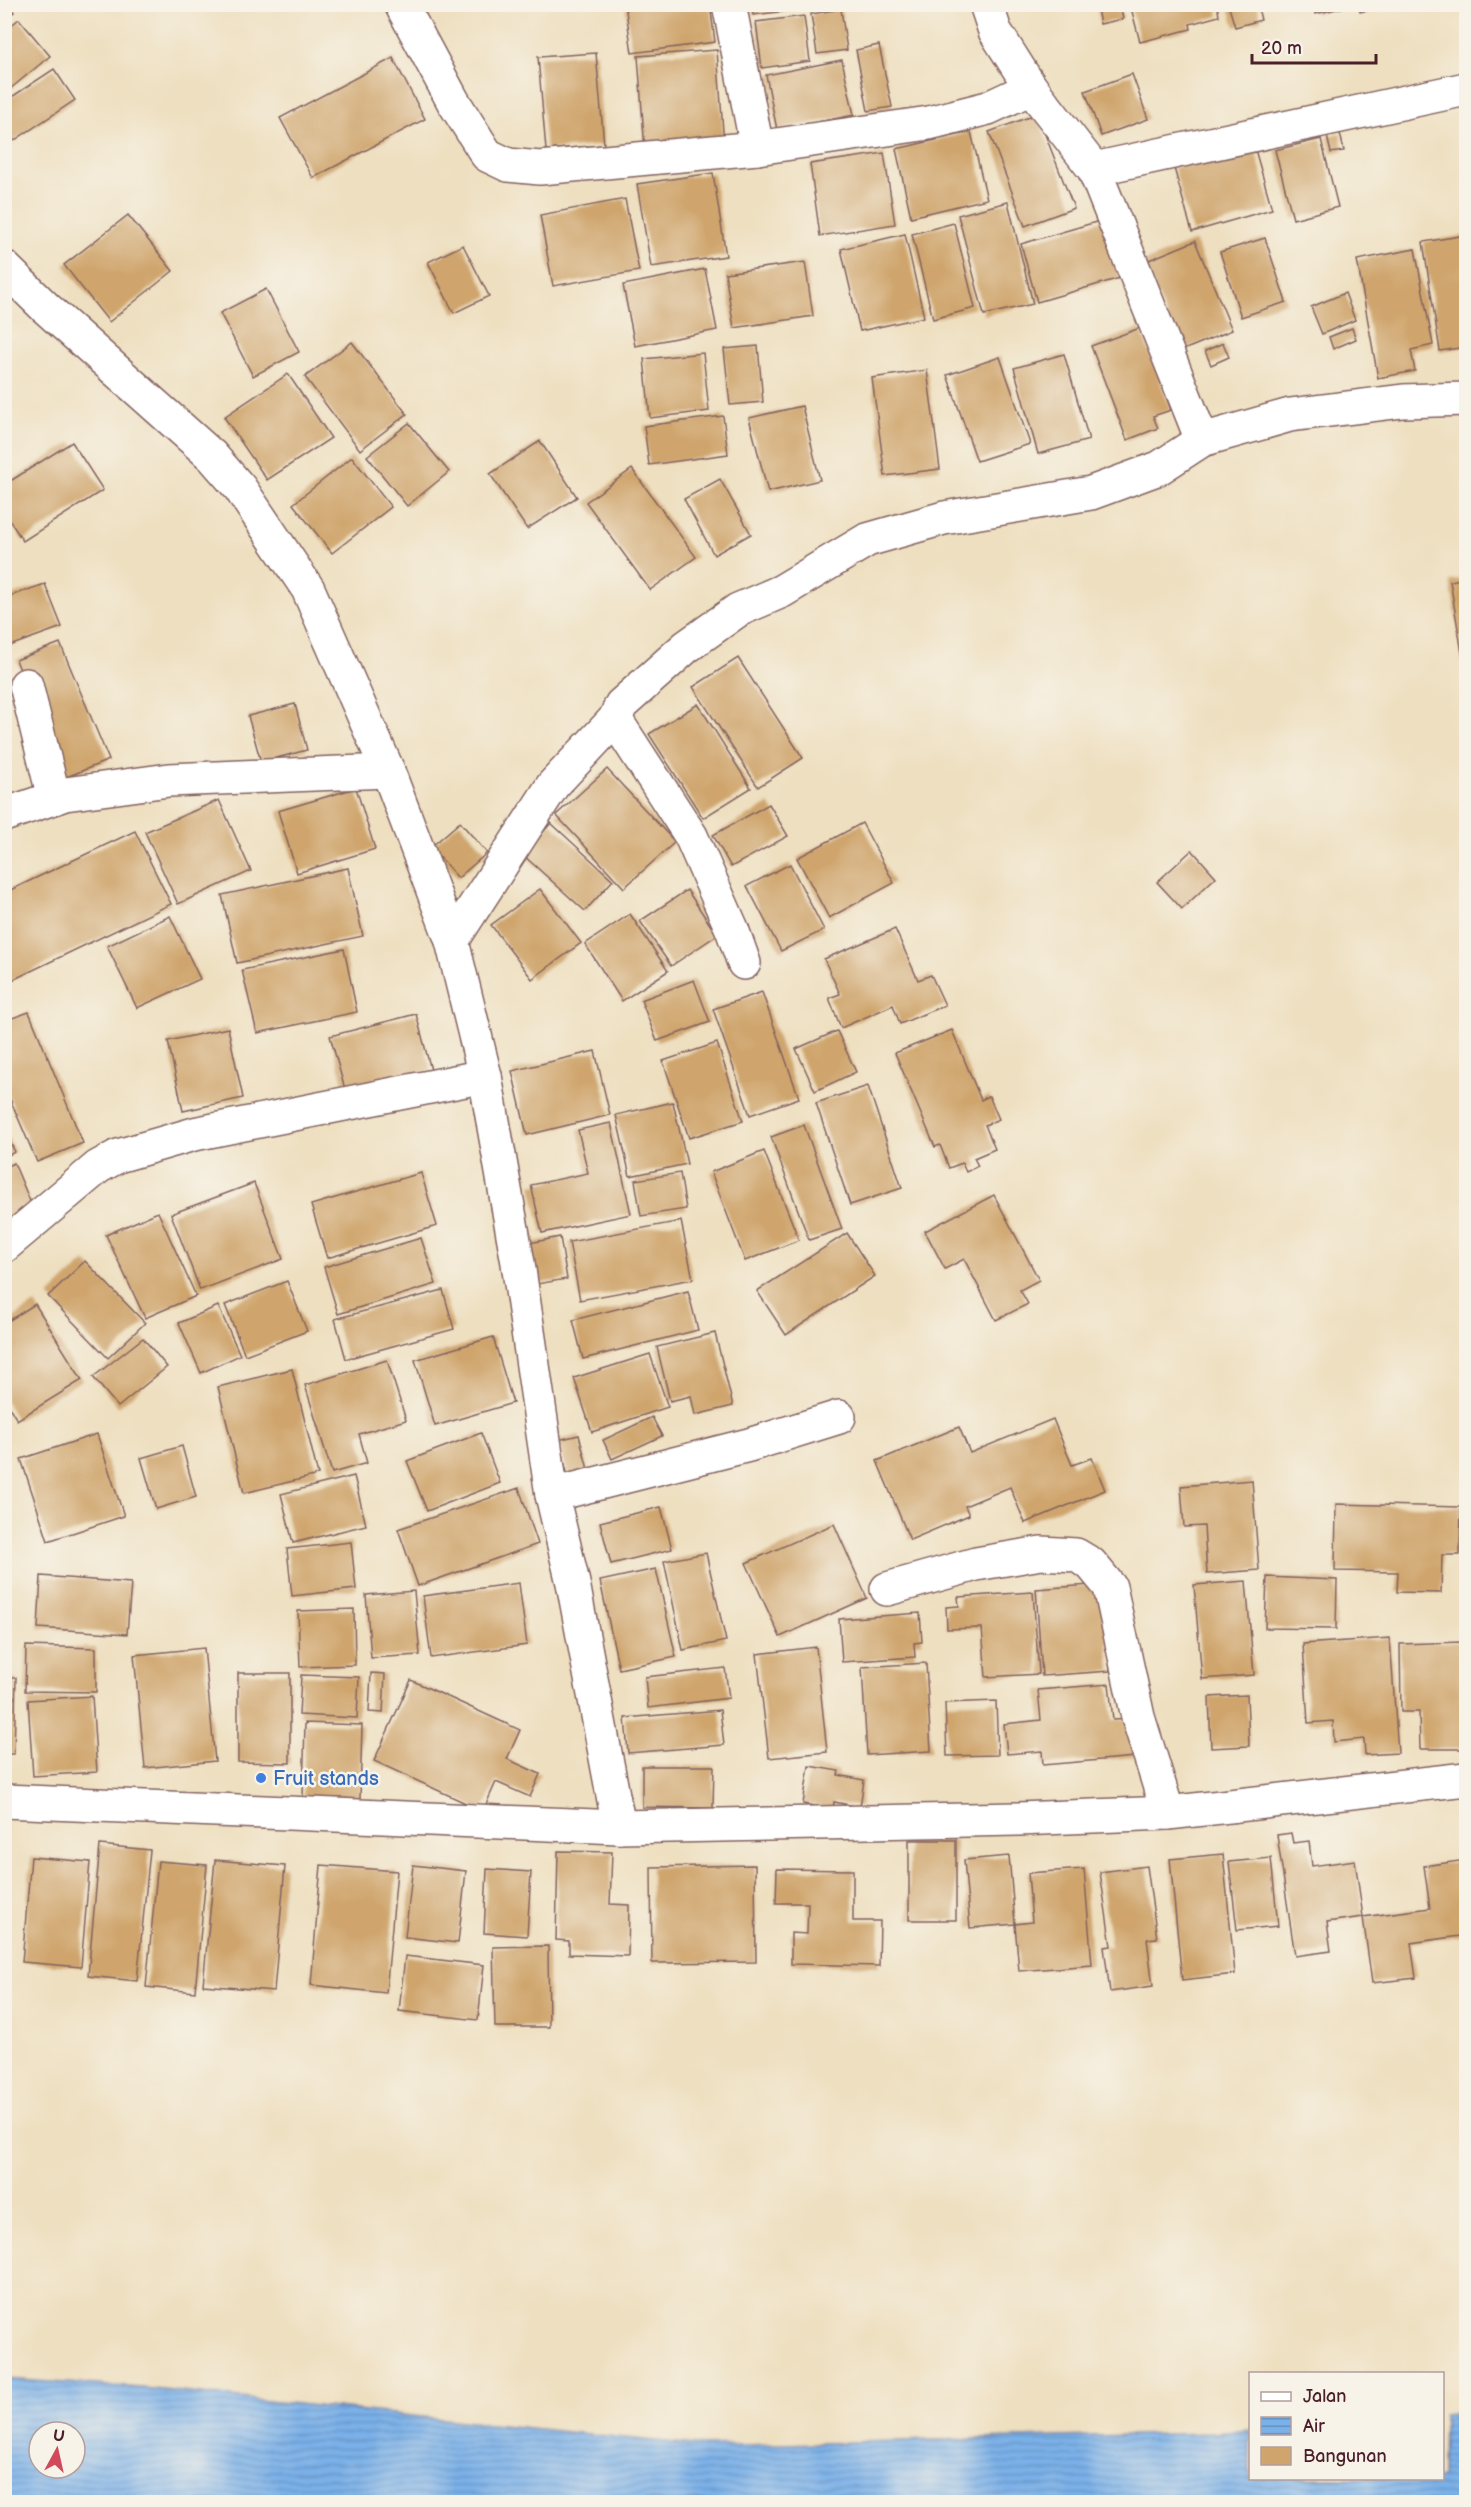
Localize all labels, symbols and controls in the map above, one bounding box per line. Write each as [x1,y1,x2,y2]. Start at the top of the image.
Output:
scale bar [1252,27,1376,65]
text: 20 m [1261,38,1302,59]
place label: Fruit stands [273,1767,379,1791]
marker: Fruit stands [254,1771,268,1785]
legend [1249,2372,1444,2480]
text: Jalan [1303,2386,1346,2407]
text: Air [1303,2416,1325,2437]
north arrow [27,2420,87,2480]
text: U [52,2426,66,2447]
text: Bangunan [1303,2446,1387,2467]

